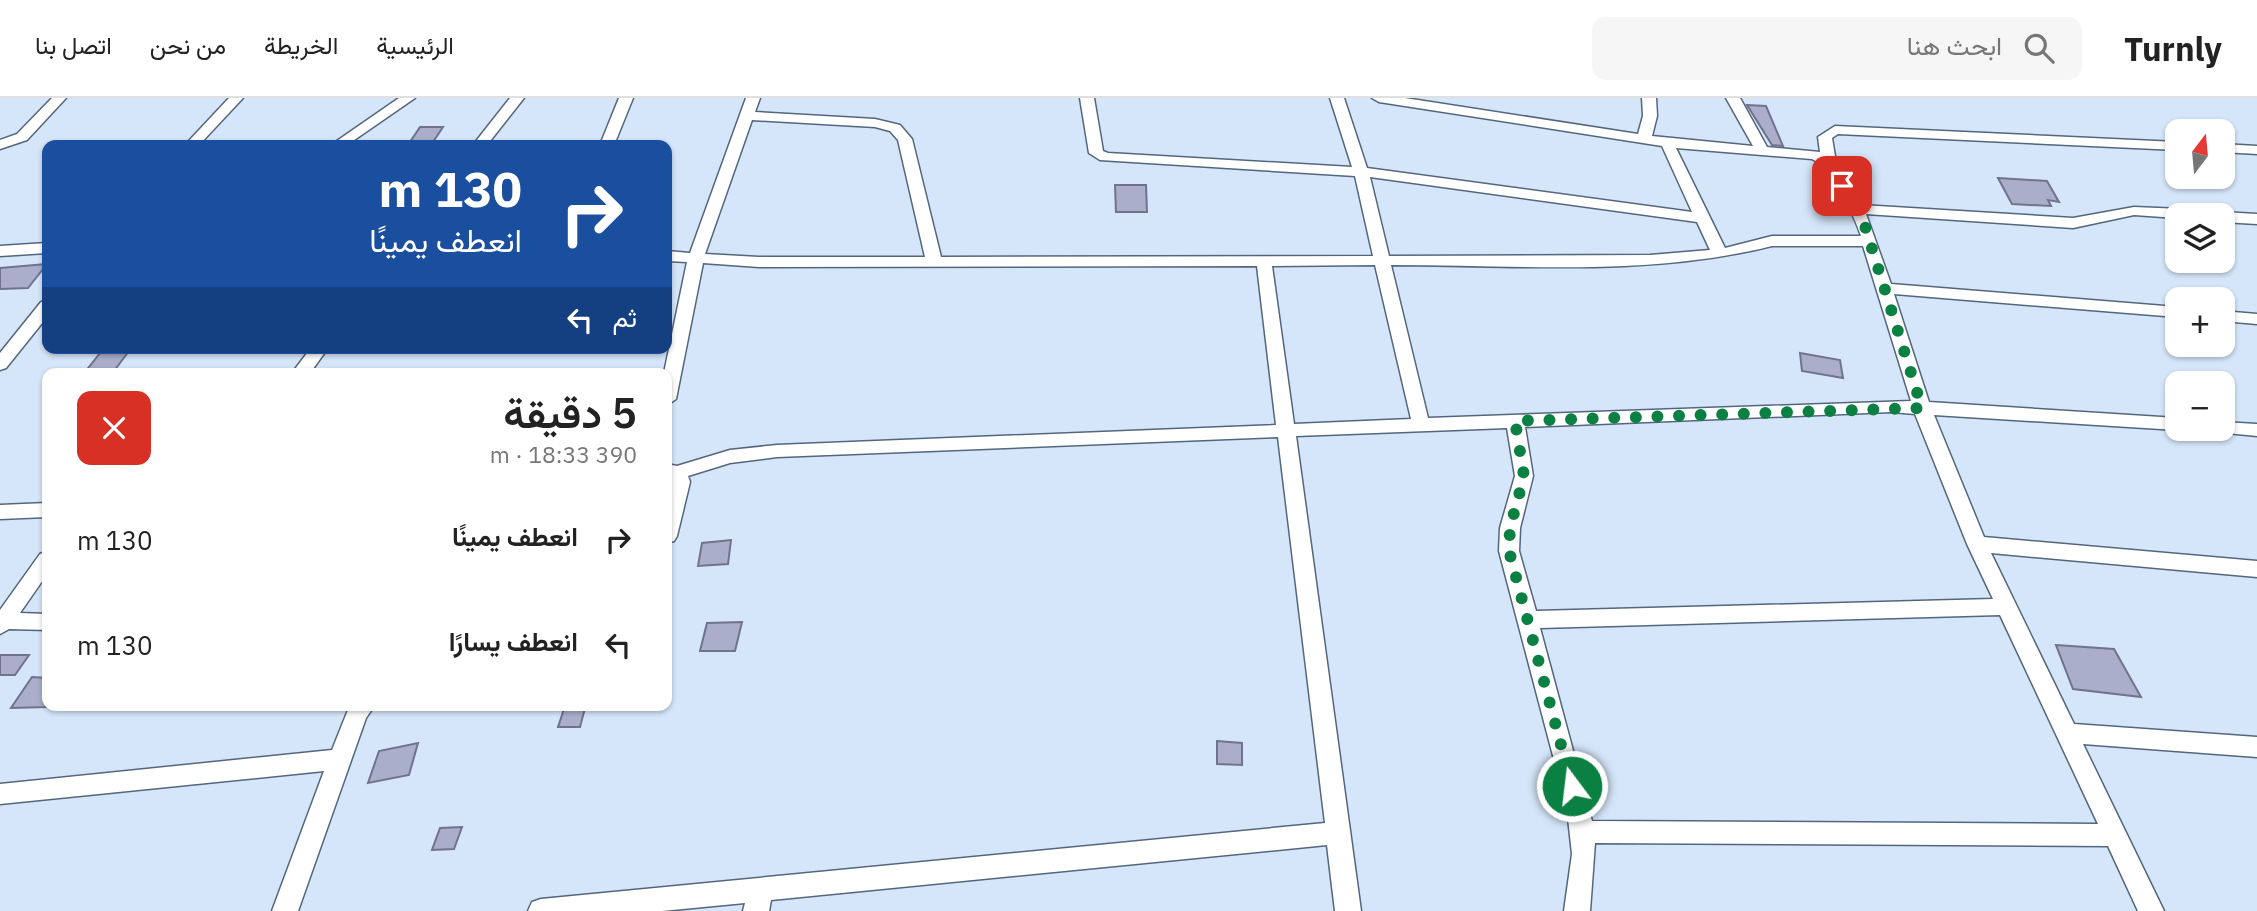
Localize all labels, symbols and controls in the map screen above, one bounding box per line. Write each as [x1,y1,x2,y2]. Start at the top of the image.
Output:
search box [1592,17,2082,80]
text: Turnly [2124,27,2222,70]
text: ابحث هنا [1907,28,2002,62]
text: اتصل بنا [35,29,112,61]
text: من نحن [150,29,226,61]
text: الخريطة [264,29,338,61]
text: الرئيسية [376,29,454,61]
icon: search [2020,29,2058,67]
north arrow [2165,119,2235,189]
map controls [2165,119,2235,441]
pin [1812,156,1872,216]
text: 130 m [378,157,522,220]
icon: arrive [1823,167,1861,205]
icon: right [546,168,637,259]
button: layers [2165,203,2235,273]
text: انعطف يمينًا [369,219,522,261]
button: + [2165,287,2235,357]
text: ثم [613,300,637,334]
icon: left [561,301,599,339]
button: − [2165,371,2235,441]
text: 5 دقيقة [503,385,637,440]
button: close [77,391,151,465]
text: 390 m · 18:33 [490,439,637,469]
text: انعطف يمينًا [452,519,578,553]
icon: right [599,521,637,559]
text: 130 m [77,523,153,557]
text: انعطف يسارًا [449,624,578,658]
icon: left [599,626,637,664]
text: 130 m [77,628,153,662]
position arrow [1535,749,1609,823]

